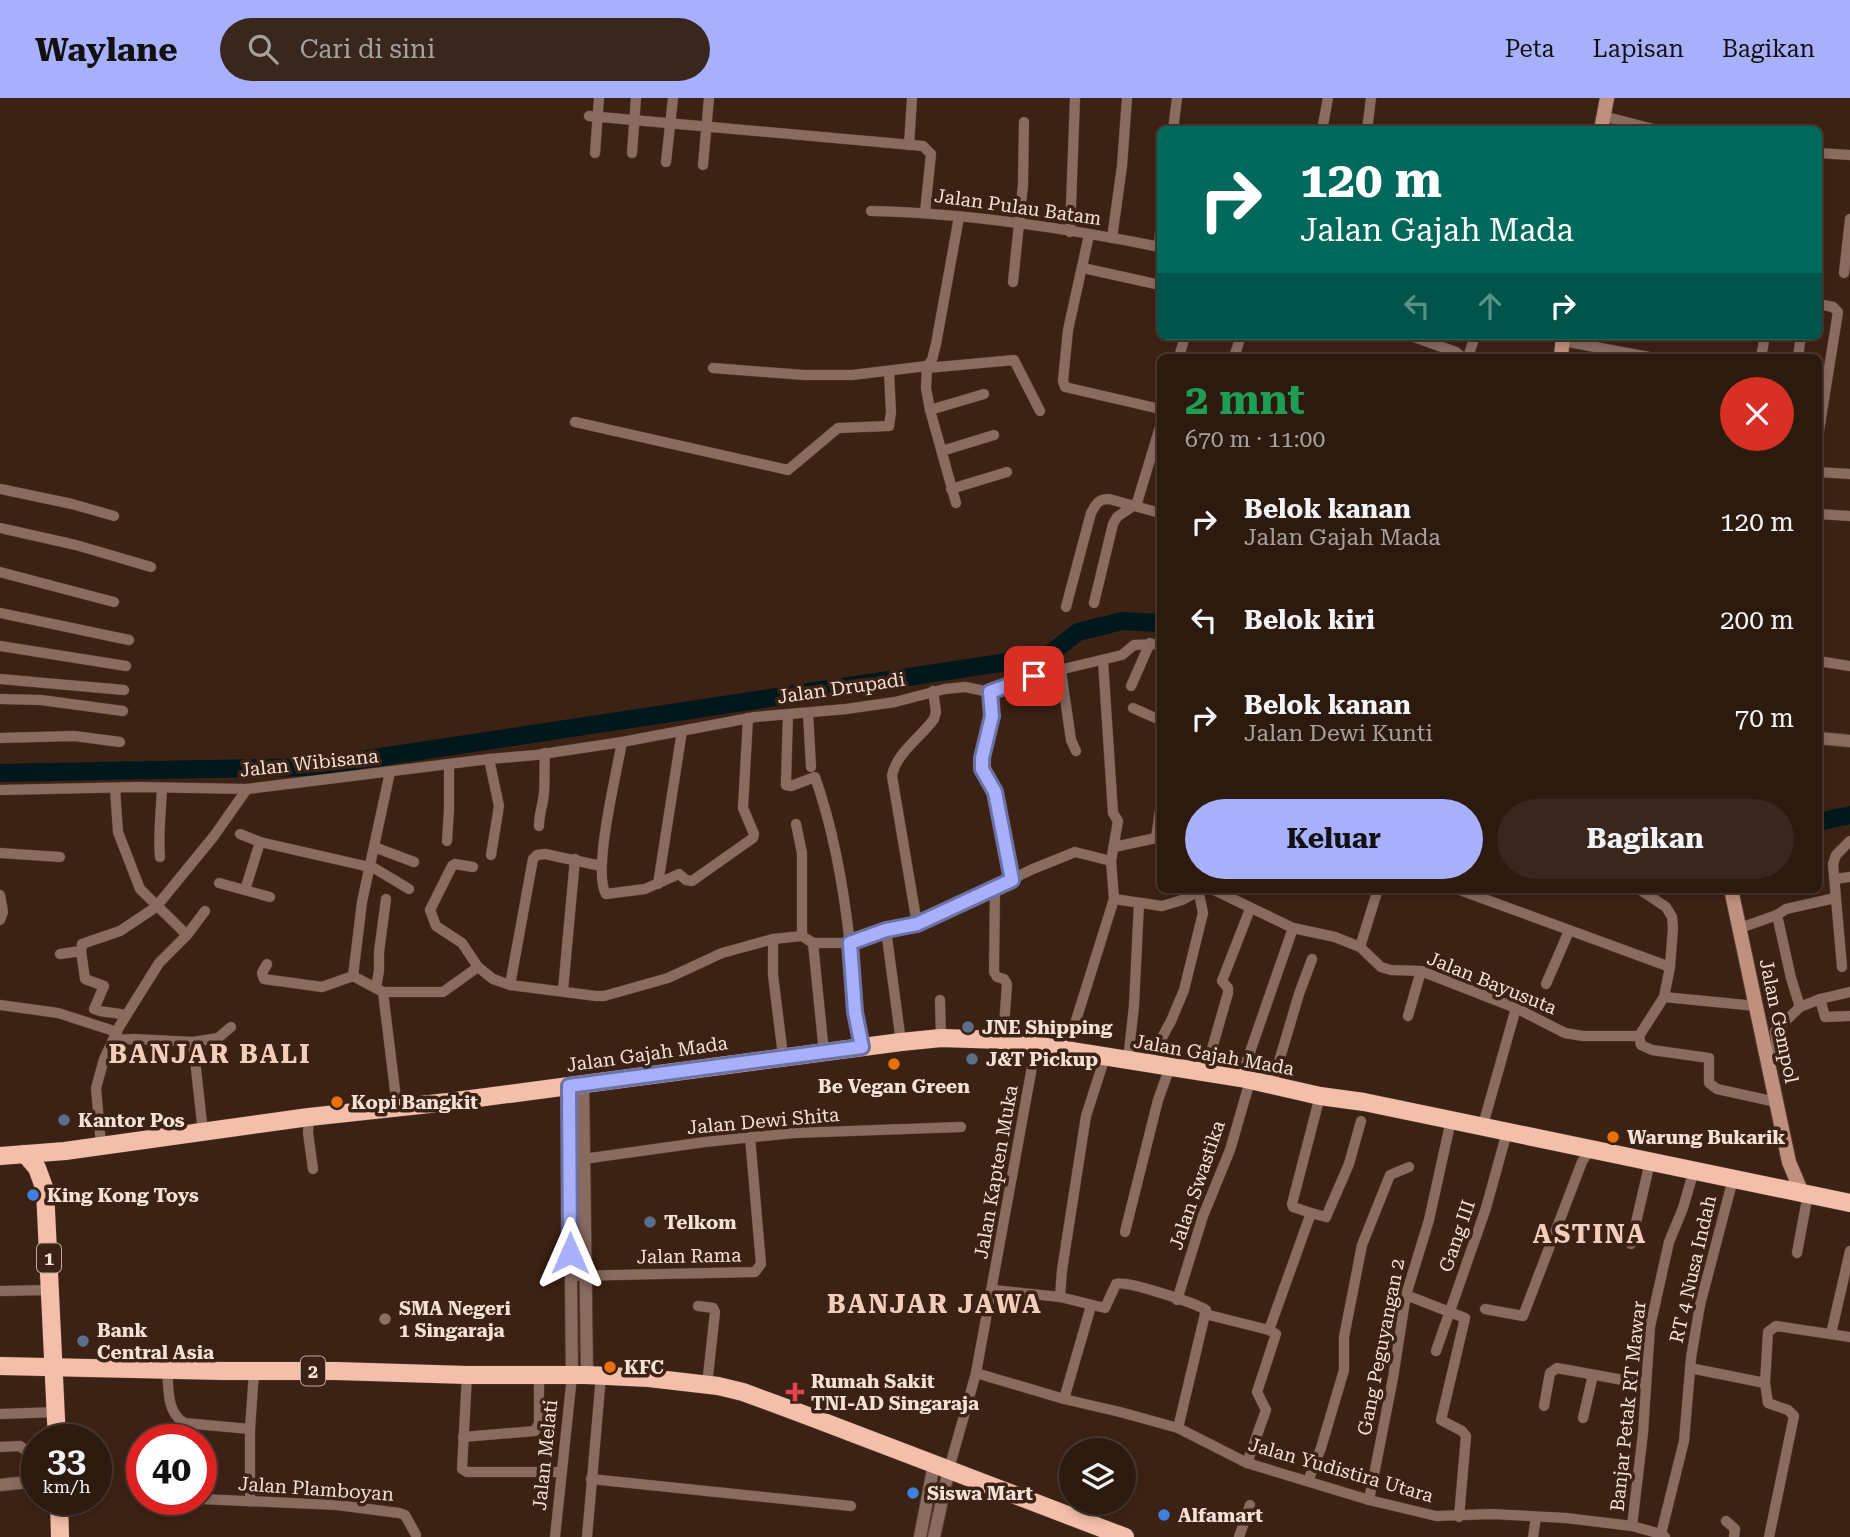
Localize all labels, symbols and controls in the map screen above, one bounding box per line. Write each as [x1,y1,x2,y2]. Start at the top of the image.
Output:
search box [220,18,710,81]
text: Waylane [35,30,178,69]
icon: search [244,30,282,68]
text: Cari di sini [300,34,435,64]
text: Peta [1505,35,1555,63]
text: Lapisan [1593,35,1684,63]
text: Bagikan [1722,35,1815,63]
text: 120 m [1300,152,1442,209]
icon: right [1185,154,1276,245]
street label: Jalan Pulau Batam [933,184,1103,230]
text: Jalan Gajah Mada [1300,211,1574,249]
icon: left [1398,287,1436,325]
icon: ahead [1471,287,1509,325]
icon: right [1544,287,1582,325]
text: 2 mnt [1185,375,1305,424]
button: close [1720,377,1794,451]
text: 670 m · 11:00 [1185,426,1325,453]
text: Belok kanan [1244,494,1411,524]
icon: right [1185,503,1223,541]
text: 120 m [1720,507,1794,537]
text: Jalan Gajah Mada [1244,524,1441,551]
icon: left [1185,601,1223,639]
text: Belok kiri [1244,605,1375,635]
text: 200 m [1720,605,1794,635]
pin [1004,646,1064,706]
icon: arrive [1015,657,1053,695]
street label: Jalan Drupadi [776,668,906,708]
text: Belok kanan [1244,690,1411,720]
icon: right [1185,699,1223,737]
text: 70 m [1735,703,1794,733]
text: Jalan Dewi Kunti [1244,720,1433,747]
street label: Jalan Wibisana [239,744,380,782]
button: Keluar [1185,799,1483,879]
button: Bagikan [1497,799,1794,879]
street label: Jalan Bayusuta [1424,947,1561,1020]
street label: Jalan Gempol [1755,957,1803,1085]
place label: JNE Shipping [982,1016,1113,1039]
marker: JNE Shipping [960,1019,976,1035]
street label: Jalan Gajah Mada [1132,1030,1297,1081]
street label: Jalan Gajah Mada [565,1031,730,1077]
district label: BANJAR BALI [109,1039,311,1069]
place label: J&T Pickup [986,1048,1098,1071]
marker: J&T Pickup [964,1051,980,1067]
marker: Be Vegan Green [886,1056,902,1072]
place label: Be Vegan Green [818,1075,970,1098]
street label: Jalan Kapten Muka [969,1083,1023,1261]
place label: Kopi Bangkit [351,1091,478,1114]
marker: Kopi Bangkit [329,1094,345,1110]
street label: Jalan Dewi Shita [686,1103,841,1139]
place label: Kantor Pos [78,1109,185,1132]
marker: Kantor Pos [56,1112,72,1128]
street label: Jalan Swastika [1164,1117,1230,1253]
place label: Warung Bukarik [1627,1126,1785,1149]
marker: Warung Bukarik [1605,1129,1621,1145]
place label: King Kong Toys [47,1184,199,1207]
marker: King Kong Toys [25,1187,41,1203]
street label: RT 4 Nusa Indah [1665,1193,1721,1345]
street label: Gang III [1434,1197,1480,1275]
place label: Telkom [664,1211,737,1234]
marker: Telkom [642,1214,658,1230]
position arrow [533,1216,607,1290]
district label: ASTINA [1533,1219,1647,1249]
road number: 1 [37,1244,61,1273]
street label: Jalan Rama [636,1244,742,1268]
street label: Gang Peguyangan 2 [1353,1256,1409,1438]
district label: BANJAR JAWA [827,1289,1043,1319]
place label: SMA Negeri 1 Singaraja [399,1297,511,1342]
street label: Banjar Petak RT Mawar [1605,1299,1651,1512]
marker: SMA Negeri 1 Singaraja [377,1311,393,1327]
place label: Bank Central Asia [97,1319,214,1364]
marker: Bank Central Asia [75,1333,91,1349]
road number: 2 [301,1356,325,1386]
place label: KFC [624,1356,664,1379]
marker: KFC [602,1359,618,1375]
place label: Rumah Sakit TNI-AD Singaraja [811,1370,979,1415]
marker: Rumah Sakit TNI-AD Singaraja [785,1382,805,1402]
street label: Jalan Melati [528,1399,562,1511]
speed limit sign: 40 [126,1424,217,1515]
street label: Jalan Yudistira Utara [1246,1433,1437,1508]
map controls [1059,1438,1136,1515]
button: layers [1059,1438,1136,1515]
text: 33 [47,1440,86,1481]
street label: Jalan Plamboyan [237,1472,395,1506]
text: km/h [42,1476,91,1497]
place label: Siswa Mart [927,1482,1033,1505]
marker: Siswa Mart [905,1485,921,1501]
place label: Alfamart [1178,1504,1263,1527]
marker: Alfamart [1156,1507,1172,1523]

